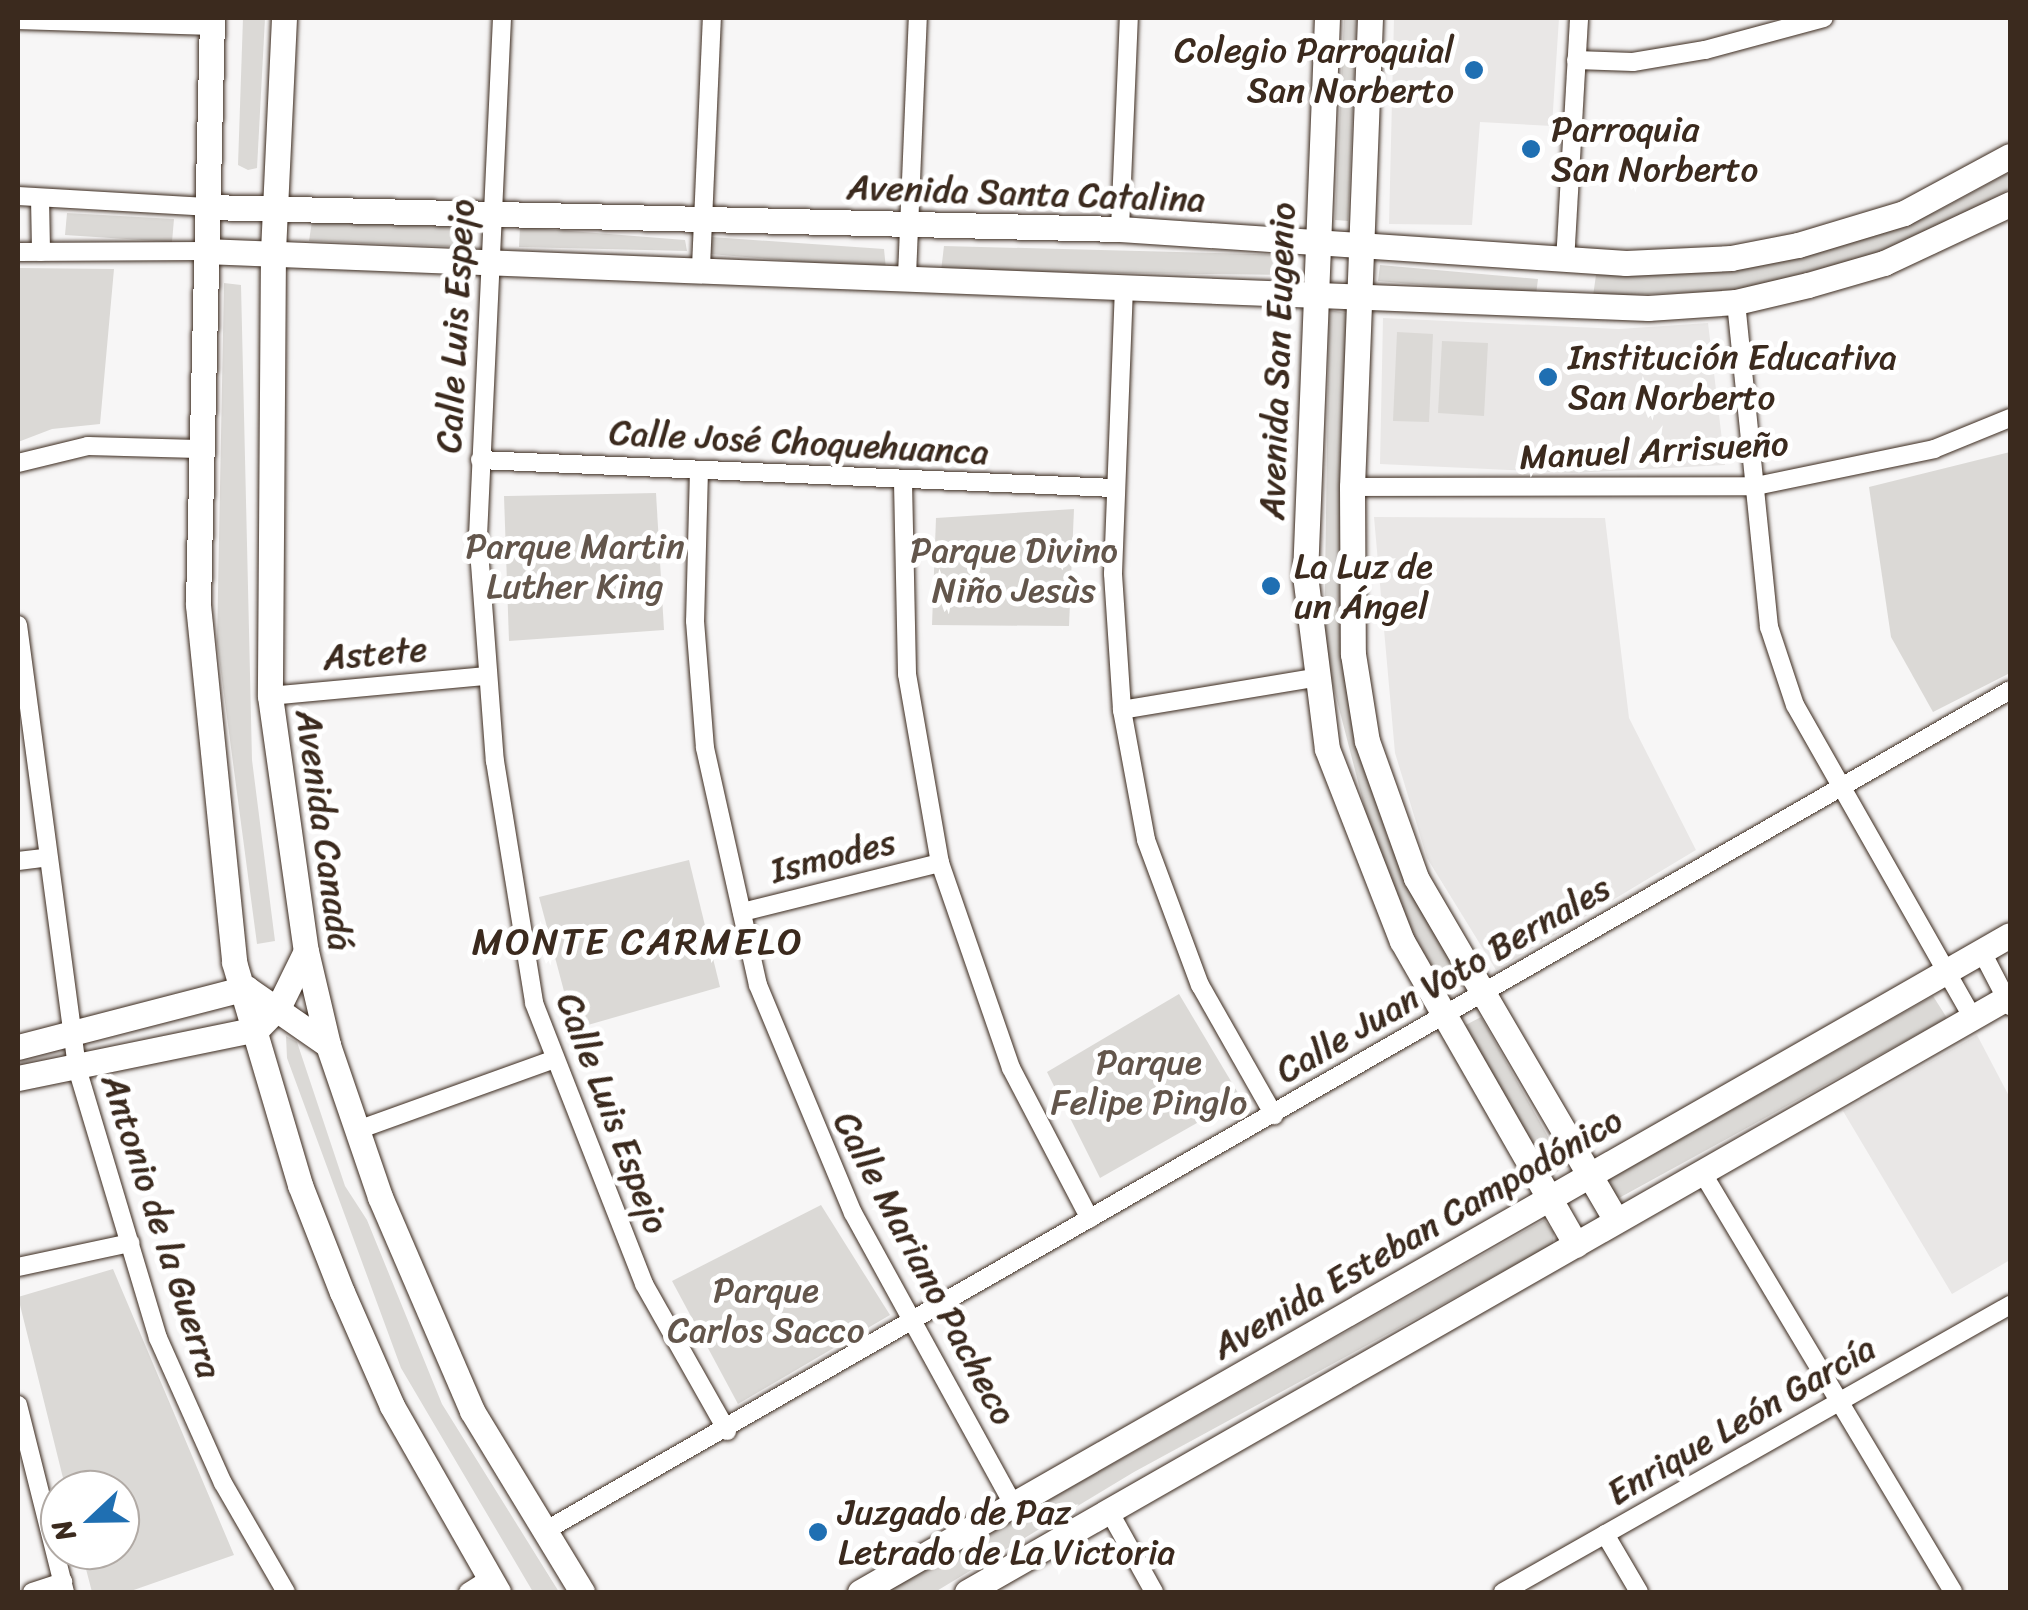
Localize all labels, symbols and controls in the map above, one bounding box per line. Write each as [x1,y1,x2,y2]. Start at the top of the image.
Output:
place label: Colegio Parroquial San Norberto [1174,29,1454,111]
marker: Colegio Parroquial San Norberto [1463,59,1485,81]
place label: Parroquia San Norberto [1551,108,1759,190]
marker: Parroquia San Norberto [1520,138,1542,160]
street label: Avenida Santa Catalina [846,166,1206,220]
street label: Calle Luis Espejo [427,197,483,455]
street label: Avenida San Eugenio [1250,201,1304,521]
place label: Institución Educativa San Norberto [1568,336,1897,418]
marker: Institución Educativa San Norberto [1537,366,1559,388]
street label: Calle José Choquehuanca [607,411,991,473]
street label: Manuel Arrisueño [1519,422,1789,478]
park label: Parque Martin Luther King [465,525,685,607]
park label: Parque Divino Niño Jesùs [910,529,1118,611]
place label: La Luz de un Ángel [1294,545,1434,627]
marker: La Luz de un Ángel [1258,573,1284,599]
street label: Astete [321,628,429,678]
street label: Avenida Canadá [287,707,363,953]
street label: Ismodes [766,820,900,892]
street label: Calle Juan Voto Bernales [1269,866,1617,1092]
district label: MONTE CARMELO [473,919,803,965]
street label: Calle Luis Espejo [547,986,679,1240]
park label: Parque Felipe Pinglo [1051,1041,1247,1123]
street label: Antonio de la Guerra [93,1069,231,1383]
street label: Avenida Esteban Campodónico [1205,1098,1629,1368]
street label: Calle Mariano Pacheco [825,1105,1025,1431]
park label: Parque Carlos Sacco [667,1269,865,1351]
street label: Enrique León García [1600,1326,1882,1514]
north arrow [40,1470,140,1570]
place label: Juzgado de Paz Letrado de La Victoria [838,1491,1175,1573]
text: N [37,1513,90,1549]
marker: Juzgado de Paz Letrado de La Victoria [807,1521,829,1543]

